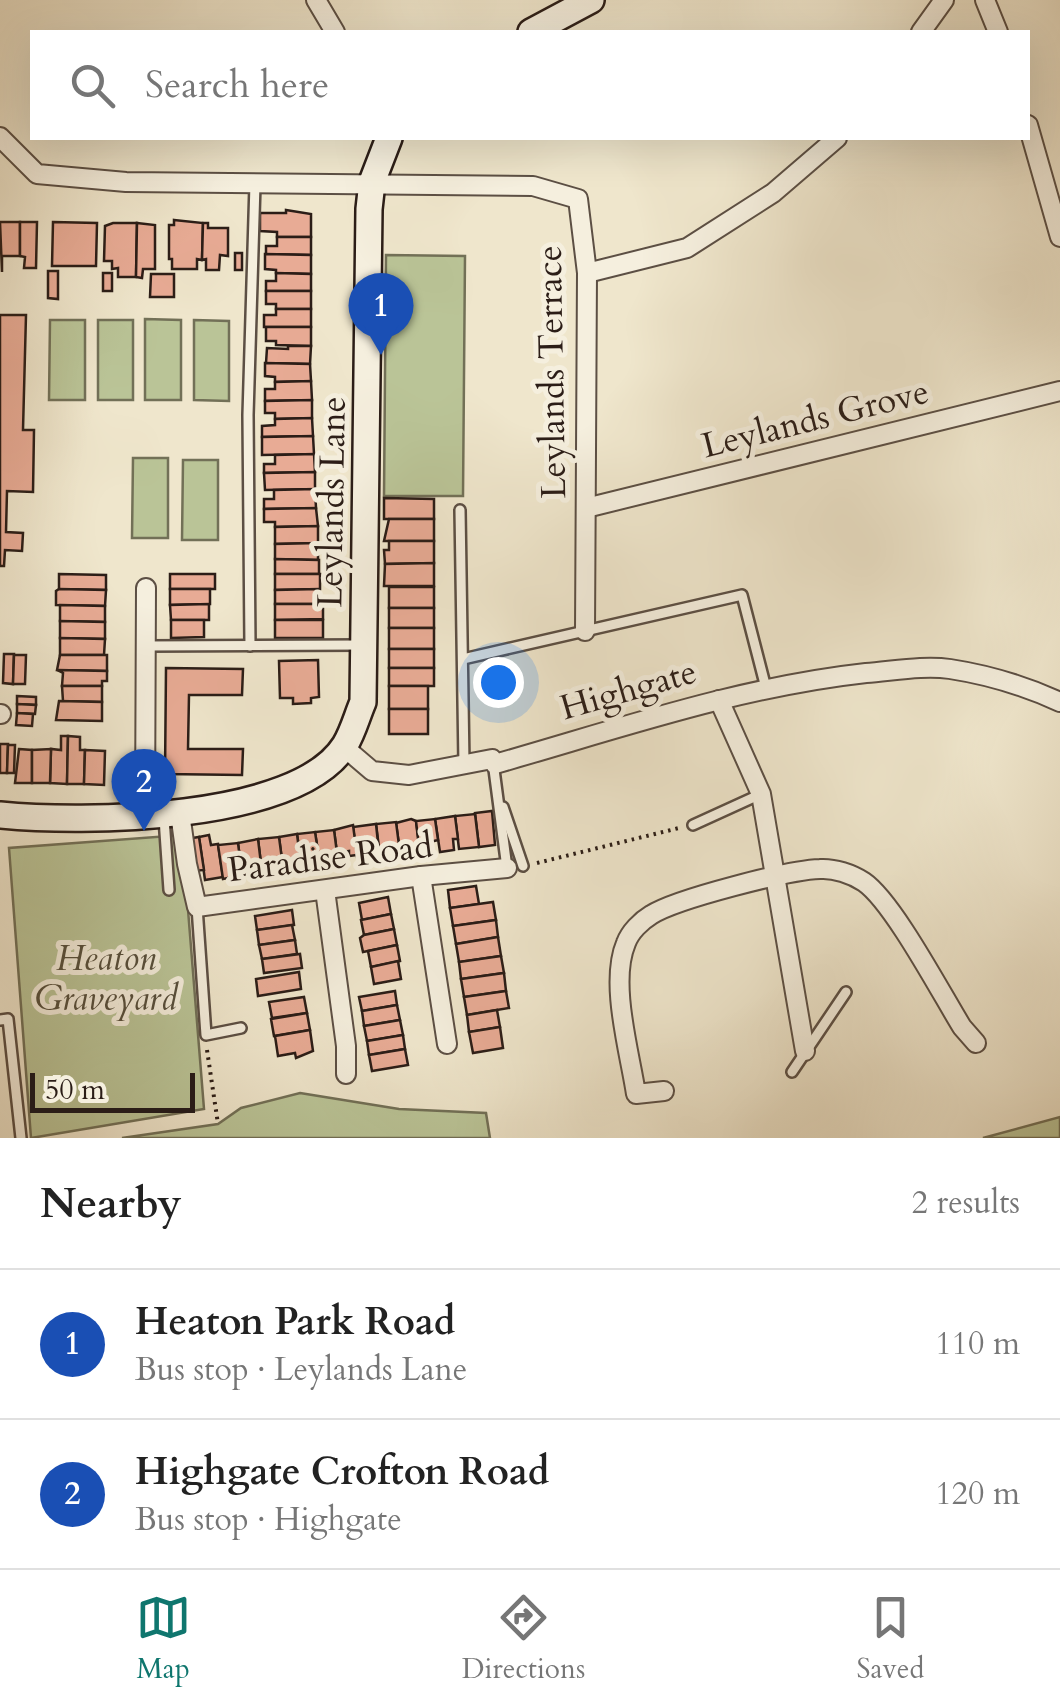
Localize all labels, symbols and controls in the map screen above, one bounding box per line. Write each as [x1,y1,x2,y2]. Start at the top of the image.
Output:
search box [30,30,1030,140]
icon: search [65,58,120,113]
text: Search here [145,59,329,111]
street label: Leylands Terrace [526,245,578,499]
pin: 1 [348,272,414,355]
street label: Leylands Grove [697,368,934,470]
street label: Leylands Lane [306,396,358,608]
street label: Highgate [555,648,702,732]
your location [473,657,524,708]
pin: 2 [112,748,176,831]
street label: Paradise Road [225,822,436,894]
park label: Heaton Graveyard [34,935,180,1023]
scale bar [30,1068,195,1112]
text: 50 m [45,1071,105,1109]
text: Nearby [40,1175,182,1232]
text: 2 results [912,1181,1020,1225]
text: Heaton Park Road [135,1296,455,1348]
text: 1 [64,1322,81,1366]
text: 110 m [935,1322,1020,1366]
text: Bus stop · Leylands Lane [135,1348,467,1392]
text: Highgate Crofton Road [135,1446,550,1498]
text: 2 [64,1472,81,1516]
text: 120 m [935,1472,1020,1516]
text: Bus stop · Highgate [135,1498,402,1542]
tab: Map [136,1590,191,1688]
tab: Directions [462,1590,585,1688]
tab: Saved [856,1590,924,1688]

